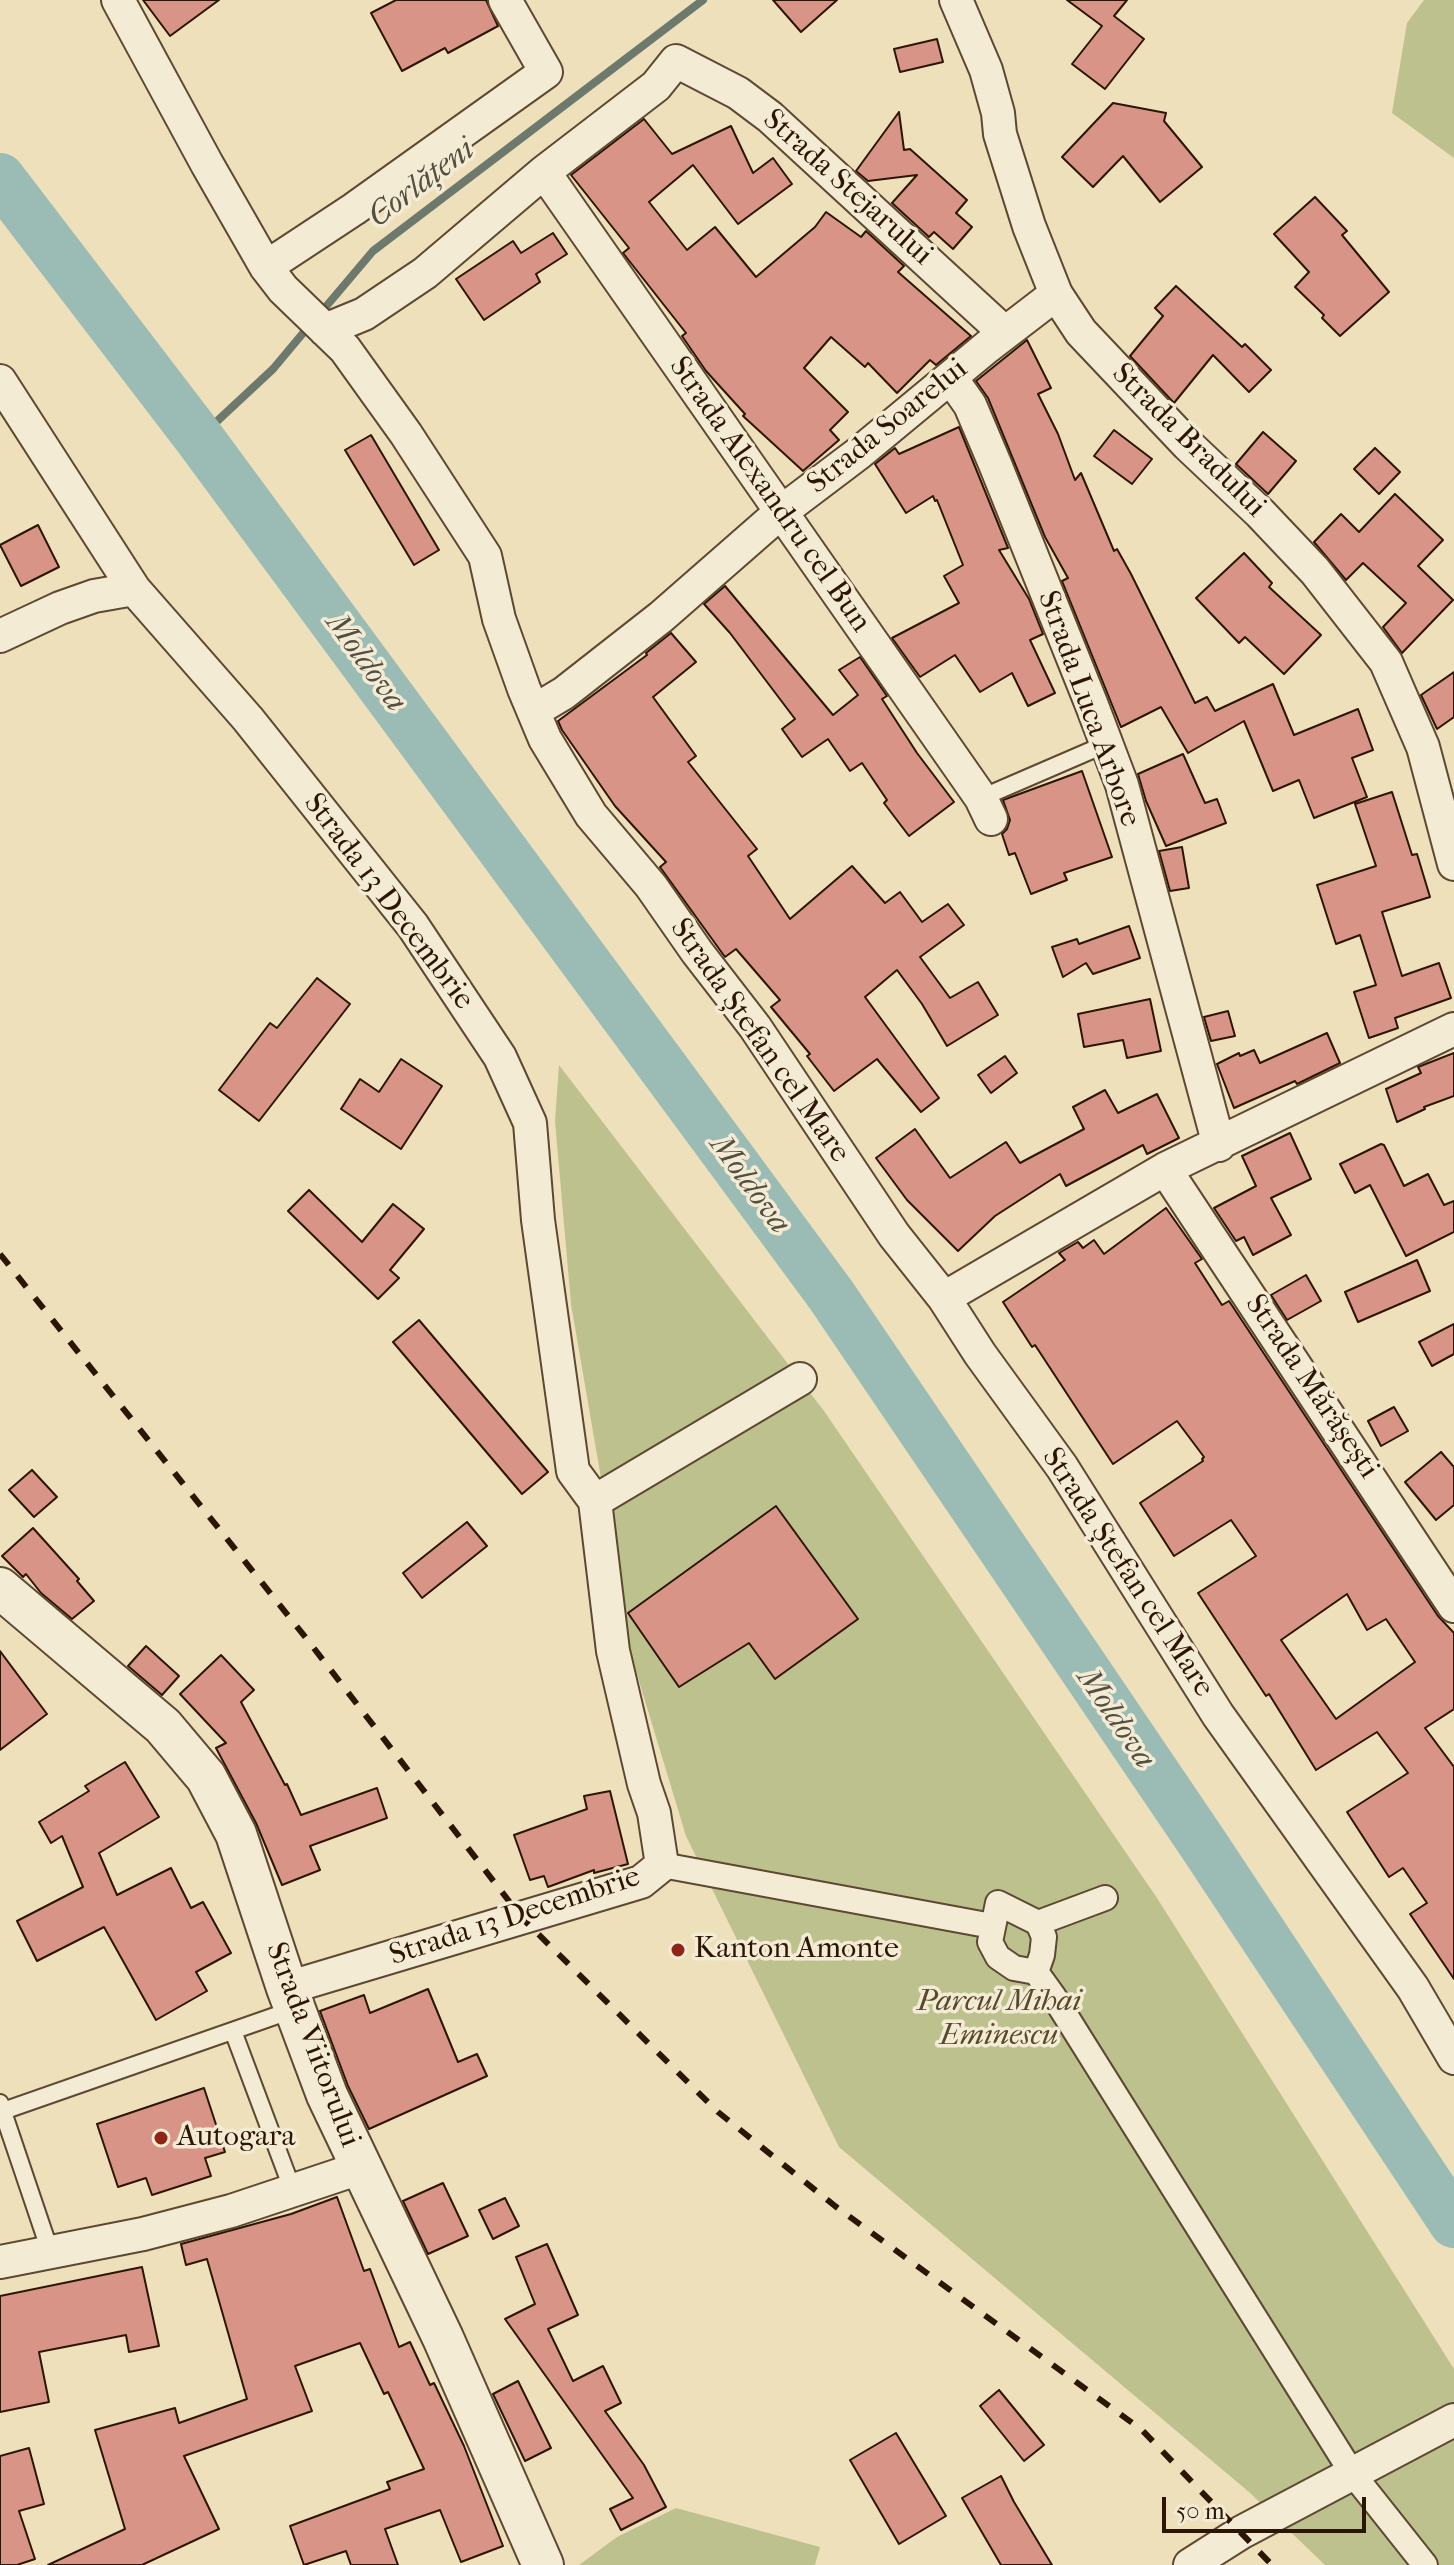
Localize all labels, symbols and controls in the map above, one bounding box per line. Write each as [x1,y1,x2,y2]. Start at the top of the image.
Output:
street label: Strada Stejarului [755,102,939,274]
water label: Corlățeni [361,131,483,237]
street label: Strada Alexandru cel Bun [660,350,878,640]
street label: Strada Soarelui [801,352,975,502]
street label: Strada Bradului [1104,357,1272,525]
street label: Strada Luca Arbore [1029,586,1147,832]
water label: Moldova [316,606,414,720]
street label: Strada 13 Decembrie [295,787,481,1017]
street label: Strada Ștefan cel Mare [661,912,857,1170]
water label: Moldova [700,1128,798,1242]
street label: Strada Mărășești [1236,1288,1386,1486]
street label: Strada Ștefan cel Mare [1033,1442,1221,1704]
water label: Moldova [1067,1661,1163,1777]
street label: Strada 13 Decembrie [385,1860,645,1974]
place label: Kanton Amonte [694,1932,899,1968]
street label: Strada Viitorului [257,1938,367,2152]
marker: Kanton Amonte [669,1941,687,1959]
park label: Parcul Mihai Eminescu [917,1985,1081,2056]
place label: Autogara [177,2120,295,2156]
marker: Autogara [152,2129,170,2147]
scale bar [1166,2481,1370,2531]
text: 50 m [1176,2497,1225,2525]

